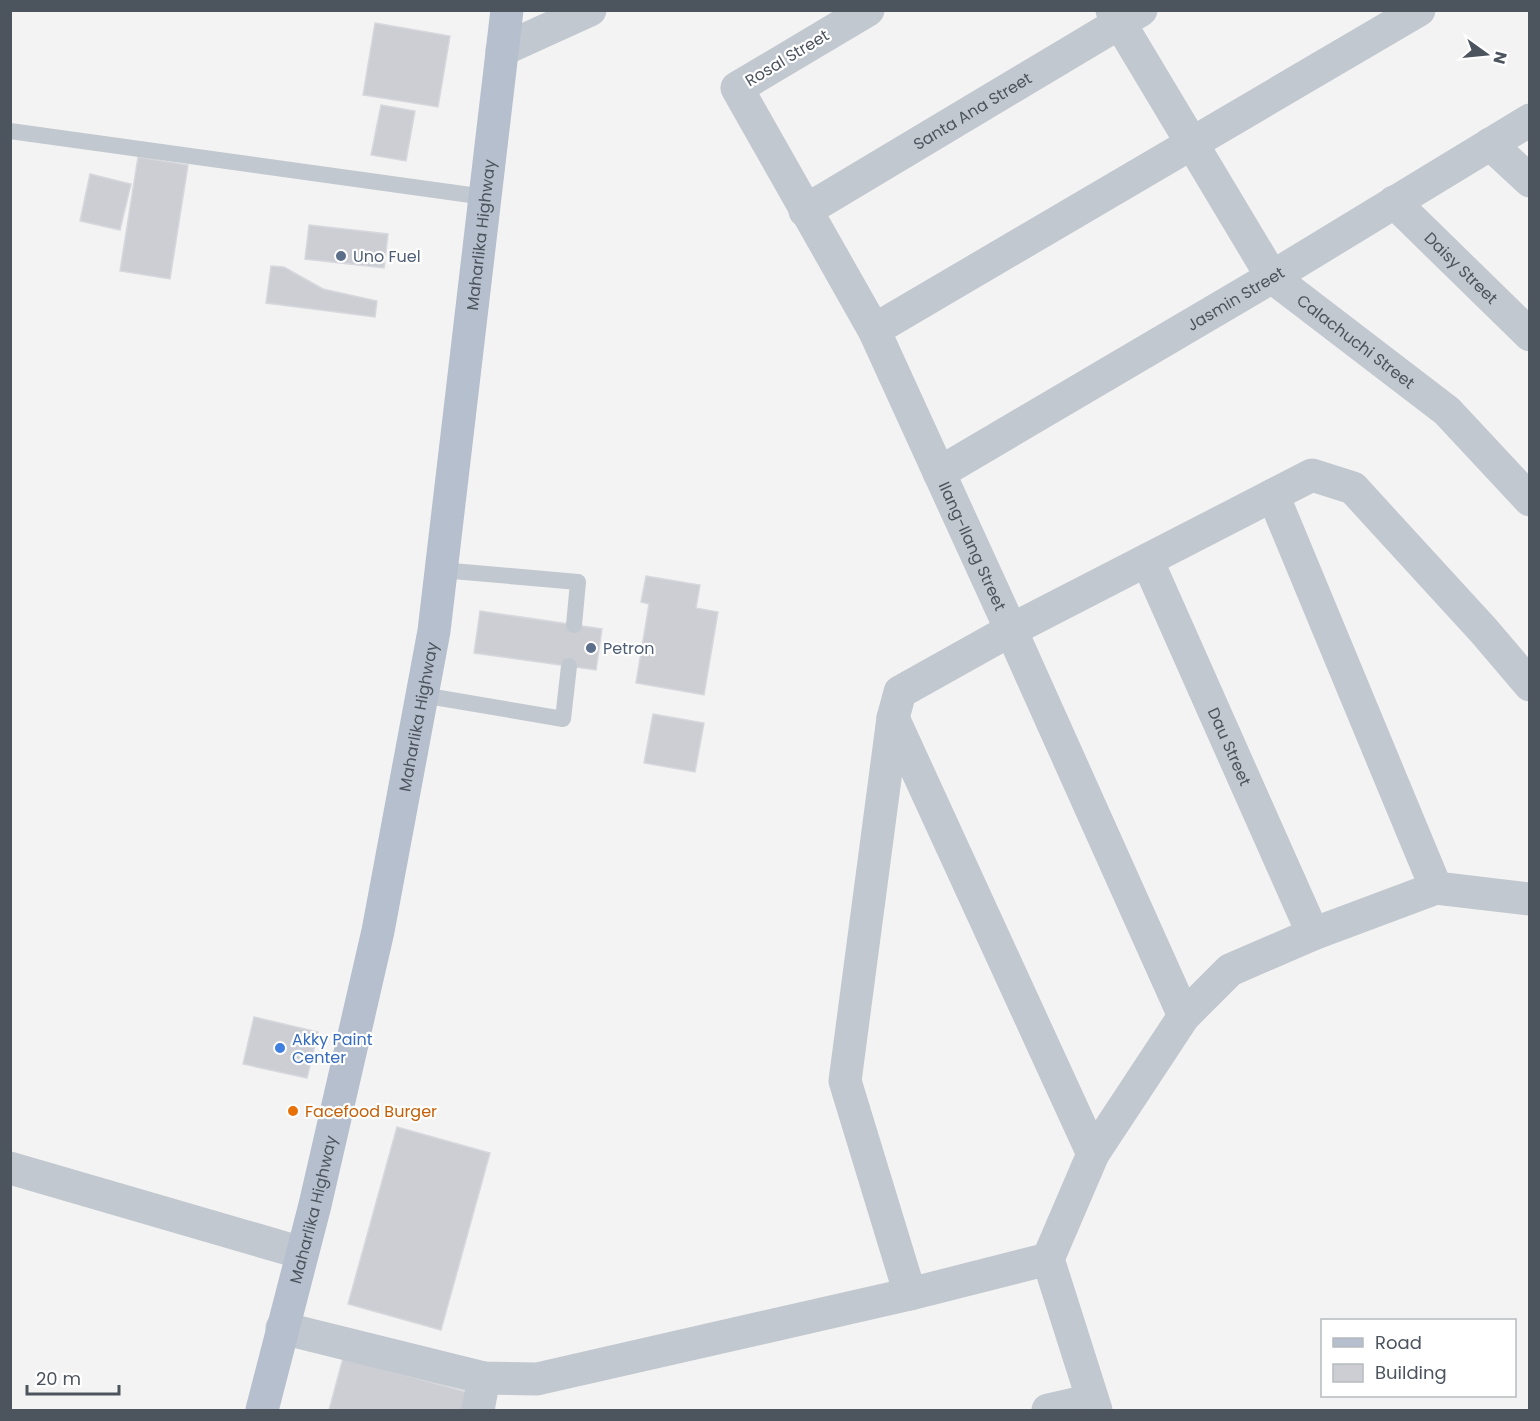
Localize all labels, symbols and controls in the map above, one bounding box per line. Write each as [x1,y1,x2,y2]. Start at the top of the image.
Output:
street label: Rosal Street [741,24,833,92]
north arrow [1456,24,1516,84]
text: N [1487,49,1513,67]
street label: Santa Ana Street [909,66,1036,155]
street label: Maharlika Highway [460,158,501,312]
street label: Daisy Street [1419,226,1503,309]
place label: Uno Fuel [353,245,421,268]
marker: Uno Fuel [334,249,348,263]
street label: Jasmin Street [1182,261,1289,336]
street label: Calachuchi Street [1292,289,1420,394]
street label: Ilang-Ilang Street [933,478,1012,614]
place label: Petron [603,637,654,660]
street label: Maharlika Highway [393,640,443,793]
marker: Petron [584,641,598,655]
street label: Dau Street [1202,704,1257,789]
place label: Akky Paint Center [292,1028,373,1069]
marker: Akky Paint Center [273,1041,287,1055]
place label: Facefood Burger [305,1100,437,1123]
marker: Facefood Burger [286,1104,300,1118]
street label: Maharlika Highway [284,1133,342,1286]
legend [1321,1319,1516,1397]
text: Road [1375,1330,1422,1355]
scale bar [27,1358,118,1396]
text: Building [1375,1360,1447,1385]
text: 20 m [36,1366,81,1391]

